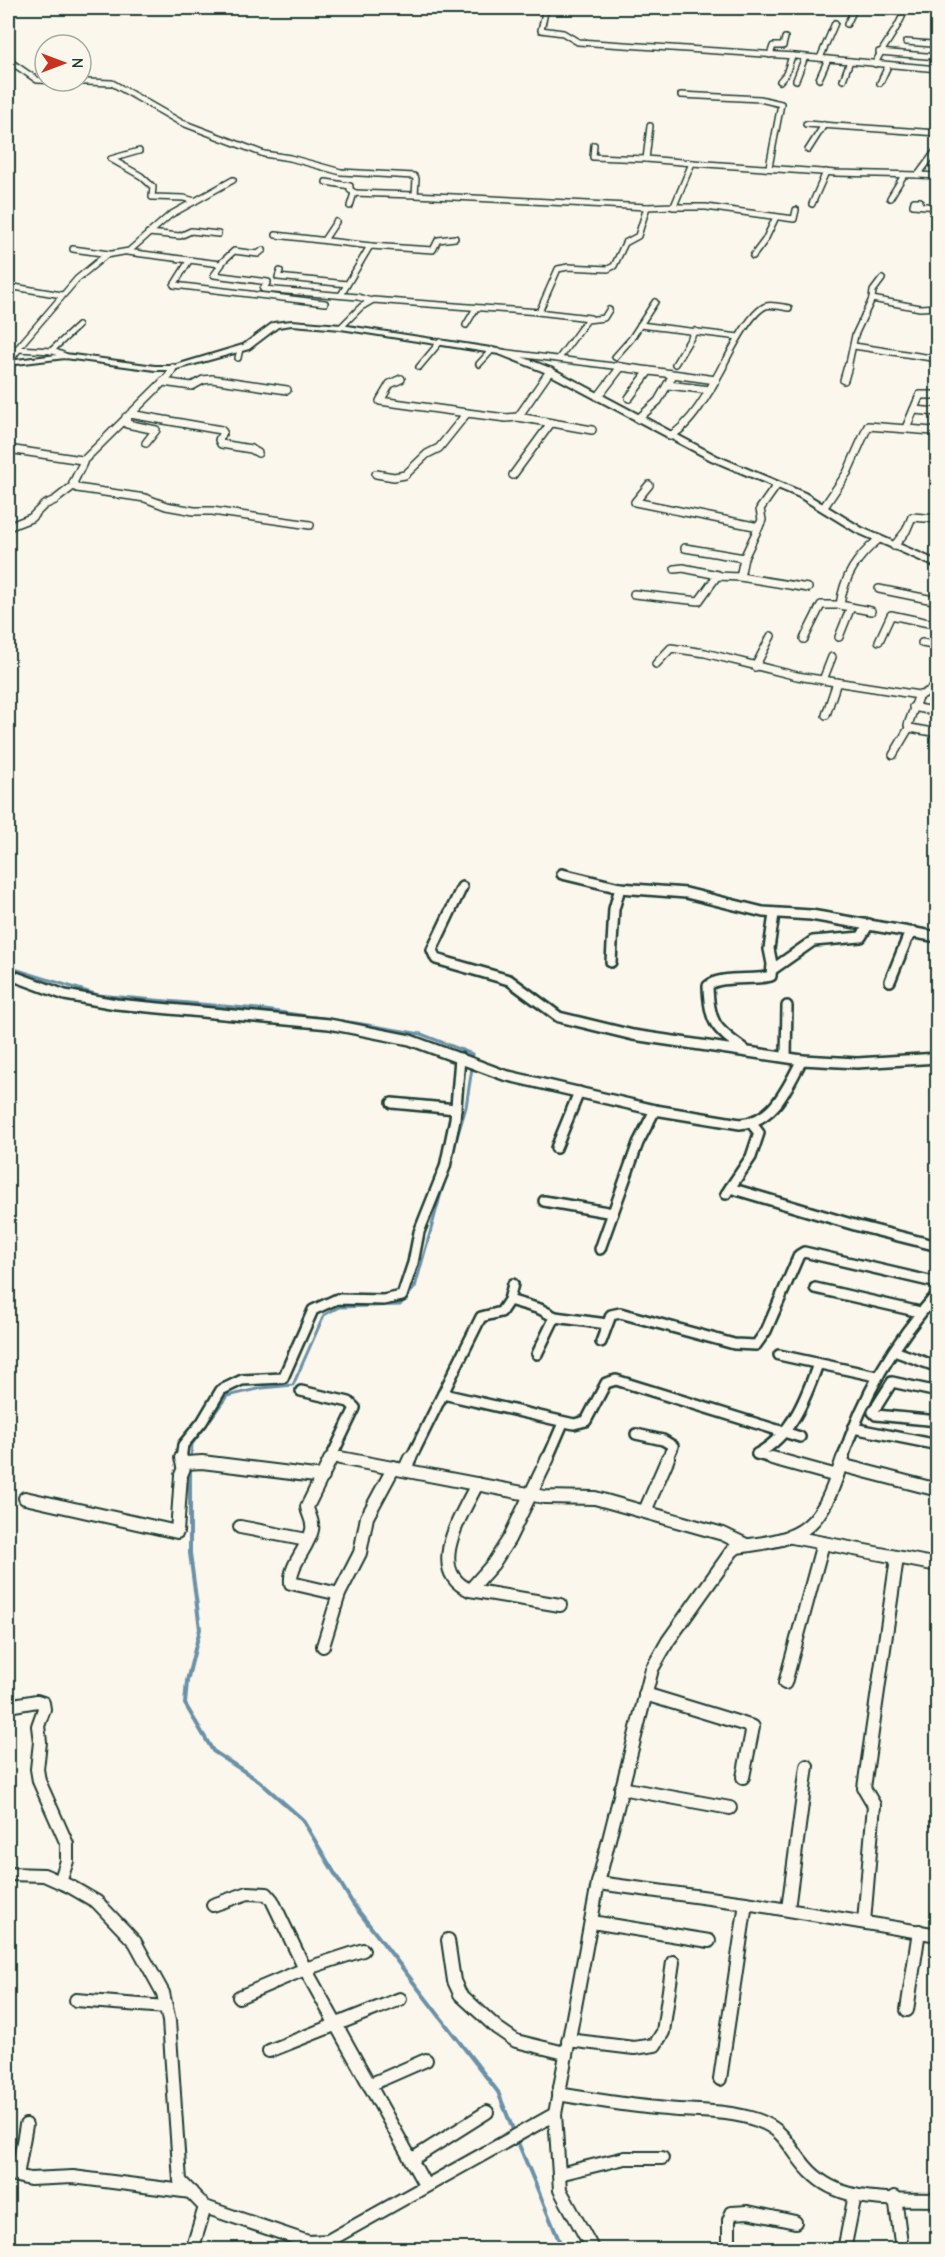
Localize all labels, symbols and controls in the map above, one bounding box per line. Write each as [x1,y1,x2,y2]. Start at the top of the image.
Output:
north arrow [33,33,93,93]
text: N [68,58,86,68]

